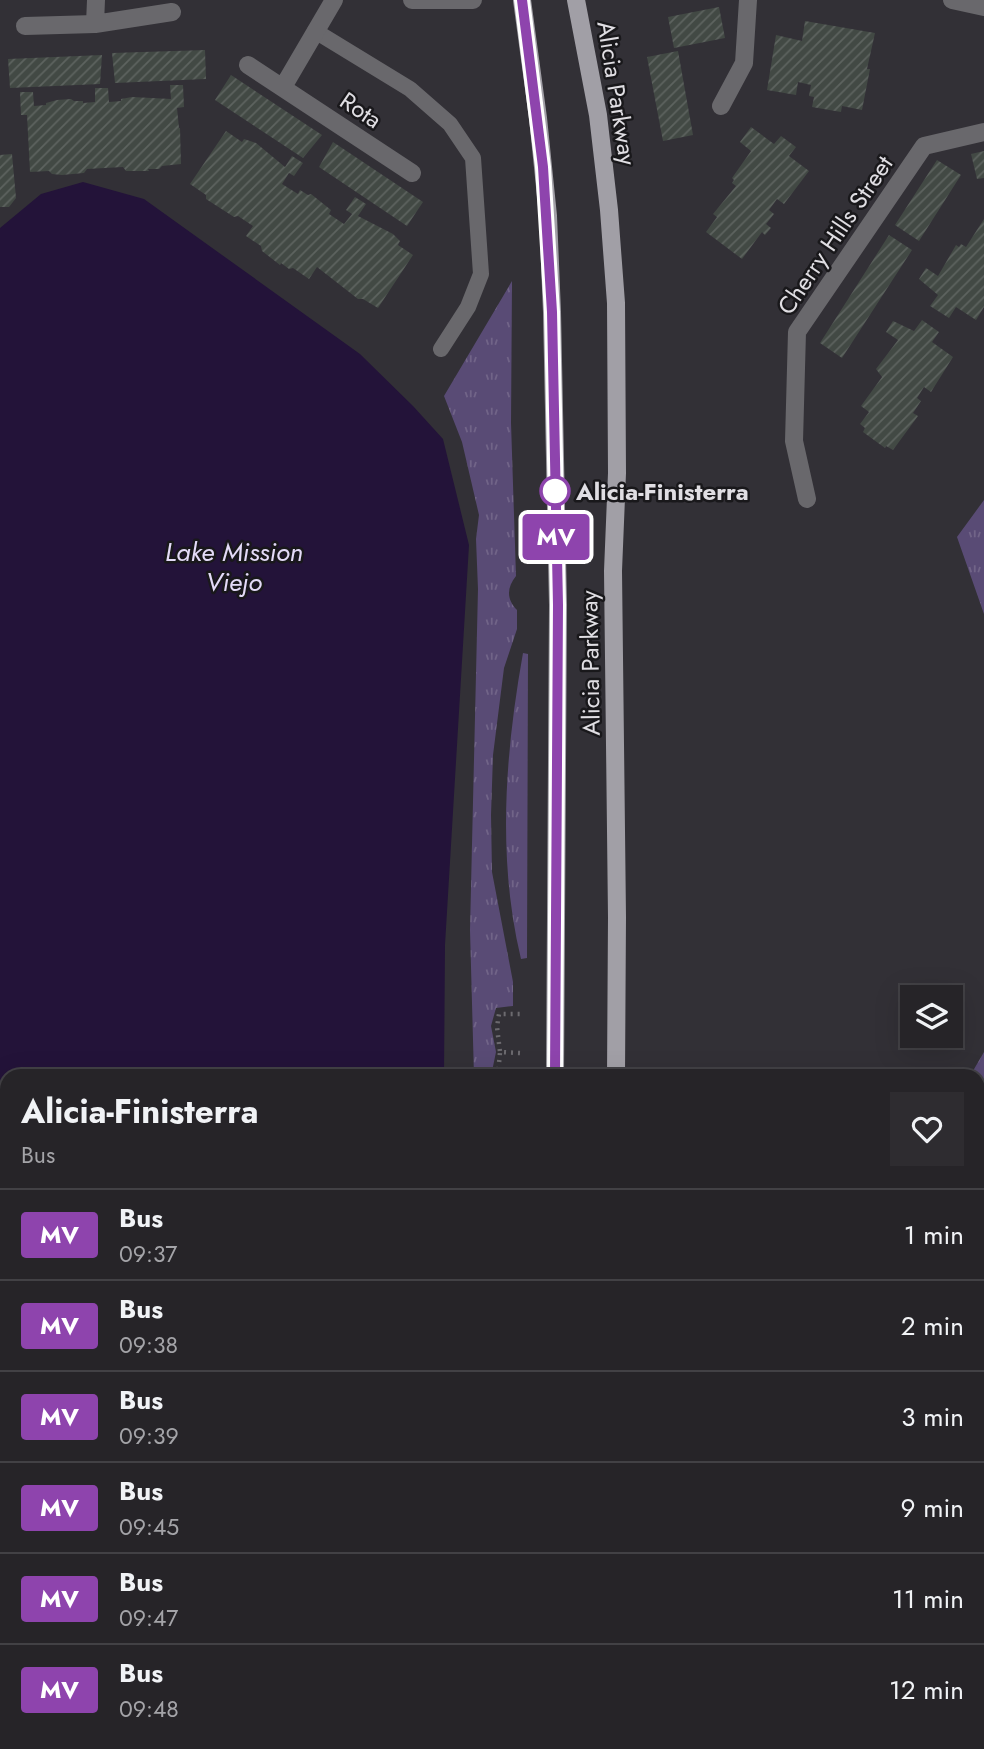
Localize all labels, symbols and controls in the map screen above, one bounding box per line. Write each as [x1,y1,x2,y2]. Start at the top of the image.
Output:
street label: Alicia Parkway [588,18,646,168]
street label: Rota [333,83,389,137]
street label: Cherry Hills Street [769,148,901,321]
place label: Alicia-Finisterra [575,474,749,509]
marker: Alicia-Finisterra [540,476,570,506]
line badge: MV [524,514,588,560]
text: MV [536,519,576,554]
water label: Lake Mission Viejo [165,533,303,601]
street label: Alicia Parkway [571,590,609,736]
map controls [900,985,963,1048]
button: layers [900,985,963,1048]
text: Alicia-Finisterra [21,1088,259,1135]
button: heart [890,1092,964,1166]
text: Bus [21,1138,55,1172]
text: Bus [119,1199,163,1237]
text: 1 min [904,1216,964,1254]
text: MV [40,1217,79,1252]
text: 09:37 [119,1237,177,1271]
text: Bus [119,1290,163,1328]
text: 2 min [901,1307,964,1345]
text: MV [40,1308,79,1343]
text: 09:38 [119,1328,178,1362]
text: Bus [119,1381,163,1419]
text: 3 min [901,1398,964,1436]
text: MV [40,1399,79,1434]
text: 09:39 [119,1419,179,1453]
text: Bus [119,1472,163,1510]
text: 9 min [901,1489,964,1527]
text: MV [40,1490,79,1525]
text: 09:45 [119,1510,179,1544]
text: Bus [119,1563,163,1601]
text: 11 min [892,1580,964,1618]
text: MV [40,1581,79,1616]
text: 09:47 [119,1601,178,1635]
text: Bus [119,1654,163,1692]
text: 12 min [889,1671,964,1709]
text: MV [40,1672,79,1707]
text: 09:48 [119,1692,179,1726]

